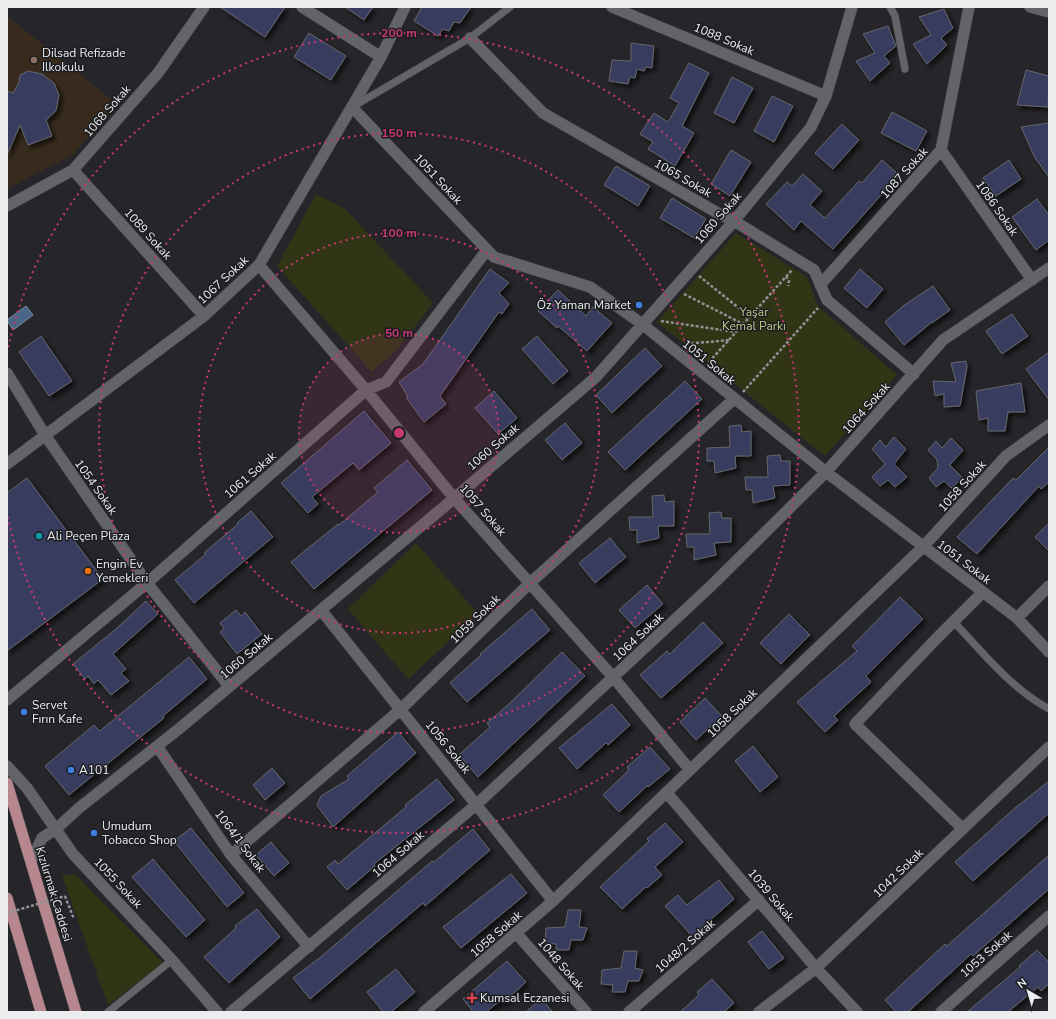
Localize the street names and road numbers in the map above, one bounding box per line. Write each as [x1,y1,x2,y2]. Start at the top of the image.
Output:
street label: 1088 Sokak [691,19,758,59]
street label: 1068 Sokak [80,81,135,140]
street label: 1087 Sokak [877,143,932,202]
street label: 1051 Sokak [410,150,466,209]
street label: 1065 Sokak [651,155,716,201]
street label: 1086 Sokak [972,177,1023,240]
street label: 1060 Sokak [691,188,746,247]
street label: 1089 Sokak [121,205,176,264]
street label: 1067 Sokak [194,252,253,308]
street label: 1051 Sokak [679,336,740,389]
street label: 1064 Sokak [839,378,894,437]
street label: 1060 Sokak [464,419,523,474]
street label: 1061 Sokak [221,447,280,502]
street label: 1054 Sokak [71,456,122,519]
street label: 1058 Sokak [935,456,990,515]
street label: 1057 Sokak [456,481,511,540]
street label: 1051 Sokak [934,536,995,588]
street label: 1059 Sokak [446,590,504,647]
street label: 1064 Sokak [609,609,668,665]
street label: 1060 Sokak [216,629,277,683]
street label: 1058 Sokak [703,684,761,741]
street label: 1056 Sokak [422,717,475,778]
street label: 1064/1 Sokak [211,806,270,876]
street label: 1064 Sokak [369,826,428,881]
street label: 1042 Sokak [869,844,927,901]
street label: Kızılırmak Caddesi [32,845,76,943]
street label: 1055 Sokak [90,854,146,913]
street label: 1039 Sokak [744,865,798,926]
street label: 1058 Sokak [467,906,526,961]
street label: 1048/2 Sokak [652,915,719,977]
street label: 1053 Sokak [957,926,1016,981]
street label: 1048 Sokak [534,935,589,994]

